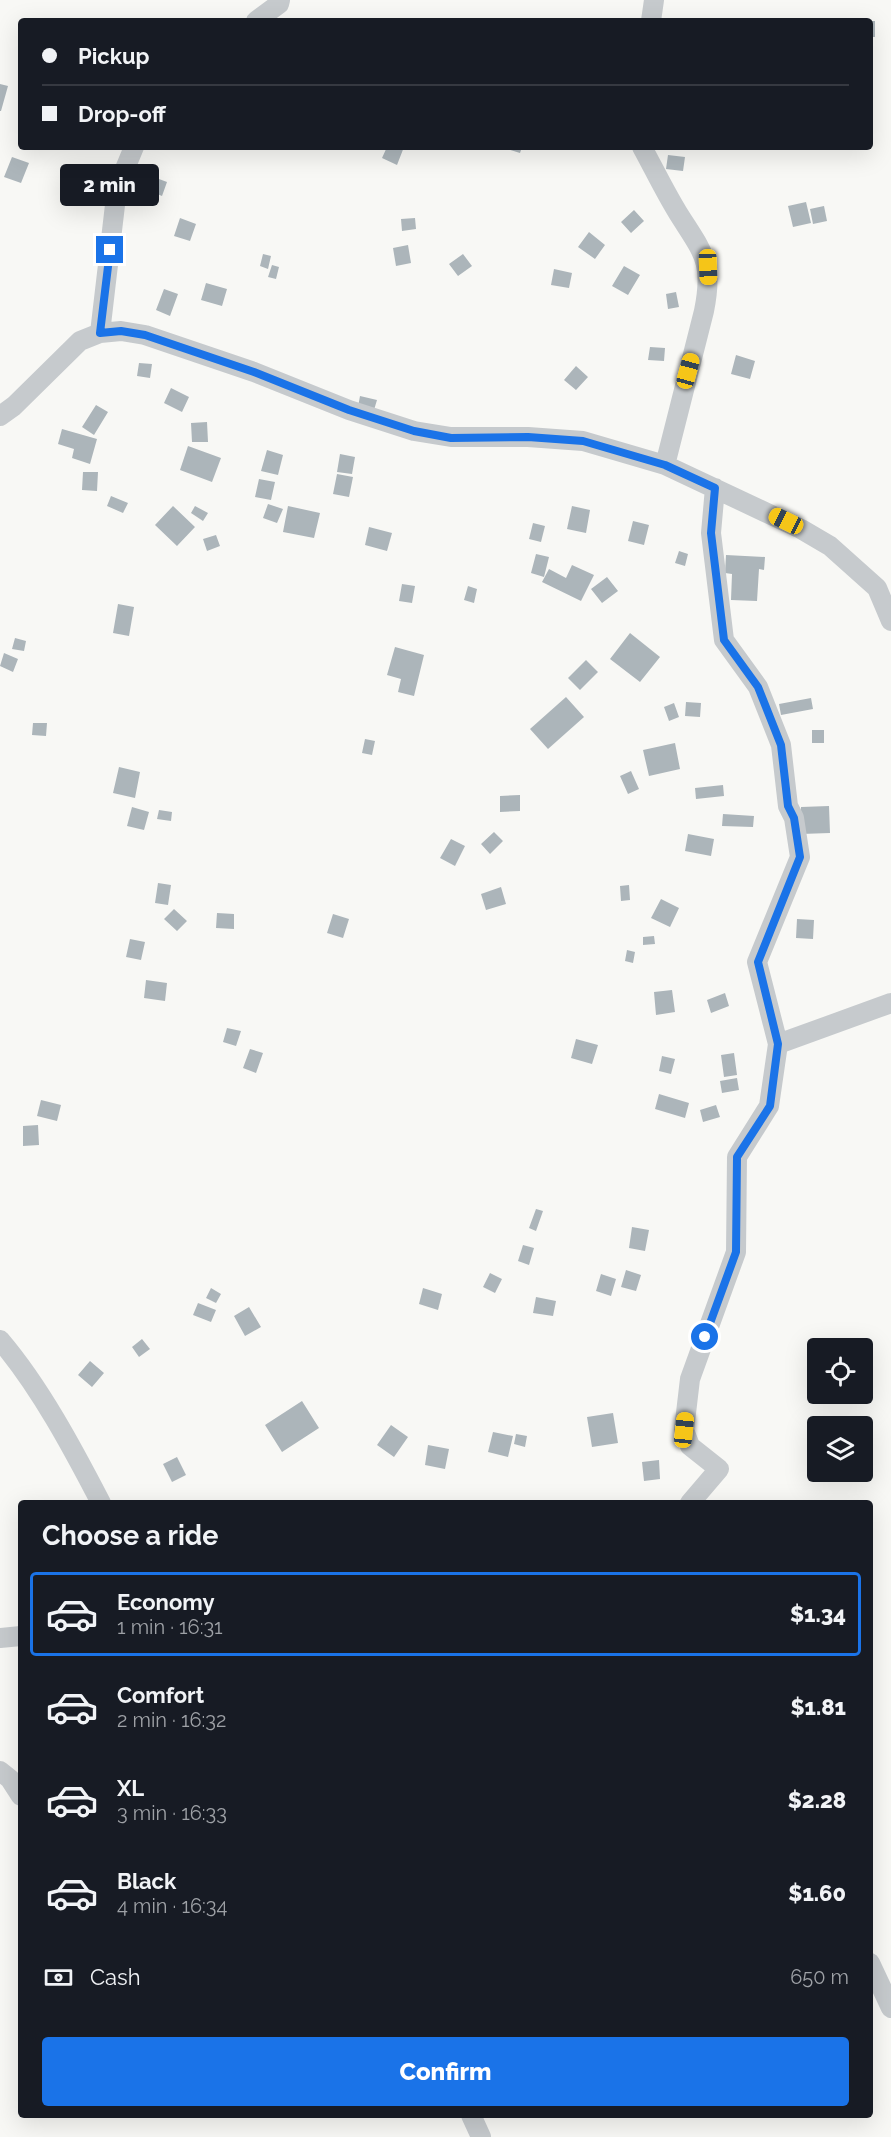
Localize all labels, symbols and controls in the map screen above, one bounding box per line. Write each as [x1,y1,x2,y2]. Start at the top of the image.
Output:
text: Pickup [78,43,150,69]
text: Drop-off [78,101,166,127]
callout: 2 min [60,163,160,205]
text: 2 min [83,173,136,197]
route end [96,236,123,263]
car [698,249,718,285]
car [675,351,701,391]
car [766,505,806,537]
route start [691,1323,718,1350]
map controls [807,1338,873,1482]
button: locate [807,1338,873,1404]
car [673,1411,695,1449]
button: layers [807,1416,873,1482]
text: Choose a ride [42,1520,218,1551]
icon: car [45,1587,99,1641]
text: Economy [117,1589,215,1615]
text: $1.34 [790,1601,846,1627]
text: 1 min · 16:31 [117,1615,223,1639]
icon: car [45,1680,99,1734]
text: Comfort [117,1682,204,1708]
text: $1.81 [790,1694,846,1720]
text: 2 min · 16:32 [117,1708,226,1732]
icon: car [45,1773,99,1827]
text: XL [117,1775,144,1801]
text: $2.28 [788,1787,846,1813]
text: 3 min · 16:33 [117,1801,227,1825]
icon: car [45,1866,99,1920]
text: Black [117,1868,176,1894]
text: $1.60 [788,1880,846,1906]
text: 4 min · 16:34 [117,1894,227,1918]
icon: cash [42,1961,75,1994]
text: Cash [90,1964,141,1990]
text: 650 m [790,1965,849,1989]
button: Confirm [42,2037,849,2106]

